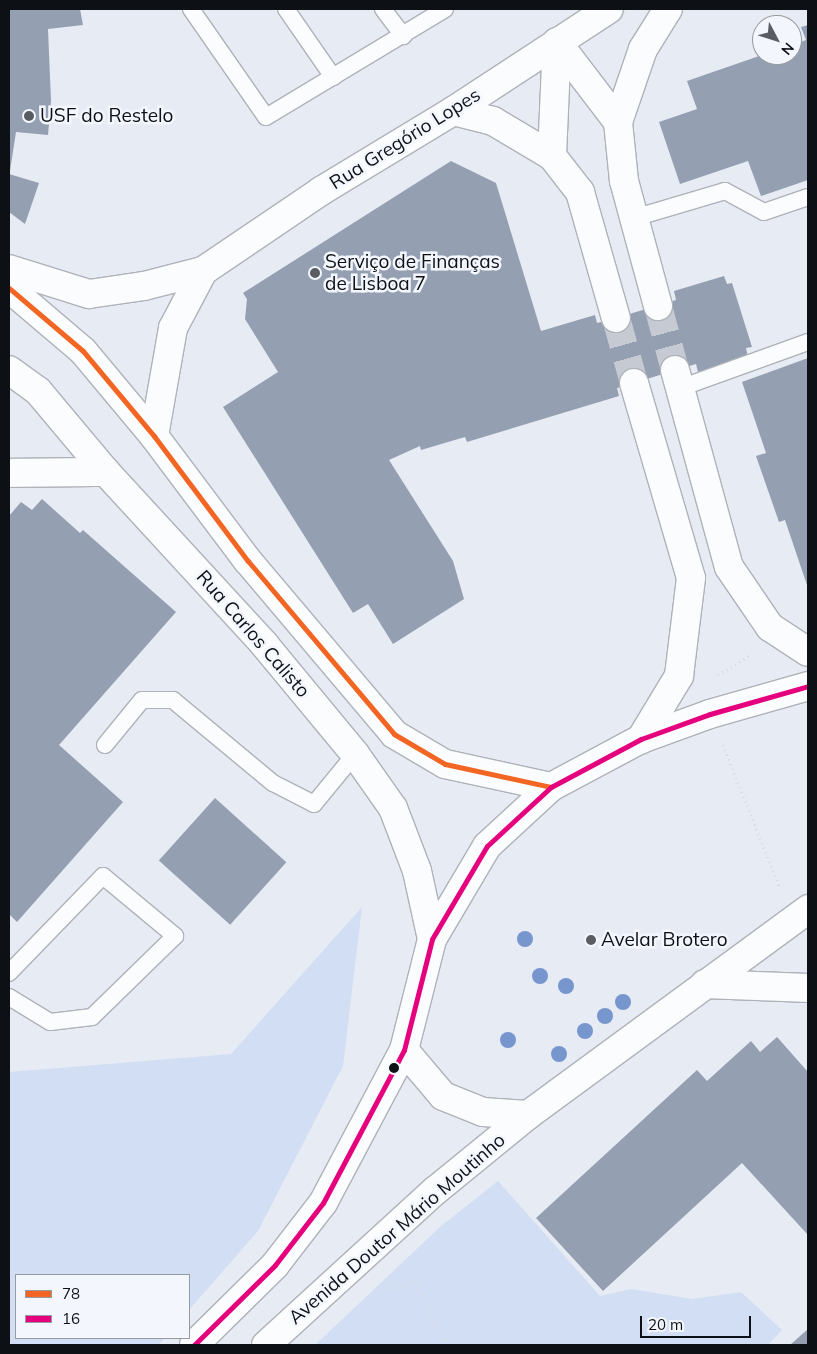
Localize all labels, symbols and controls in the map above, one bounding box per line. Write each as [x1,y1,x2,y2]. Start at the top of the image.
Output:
north arrow [752,15,802,65]
text: N [777,39,798,59]
street label: Rua Gregório Lopes [325,83,485,195]
place label: USF do Restelo [40,105,173,127]
marker: USF do Restelo [22,109,36,123]
place label: Serviço de Finanças de Lisboa 7 [325,251,500,295]
marker: Serviço de Finanças de Lisboa 7 [309,267,321,279]
street label: Rua Carlos Calisto [192,566,314,702]
place label: Avelar Brotero [601,929,727,951]
marker: Avelar Brotero [585,934,597,946]
unlabelled marker [389,1063,399,1073]
street label: Avenida Doutor Mário Moutinho [284,1129,510,1329]
legend [15,1274,190,1339]
text: 78 [62,1284,80,1303]
scale bar [642,1306,753,1338]
text: 16 [62,1309,80,1328]
text: 20 m [648,1315,683,1334]

